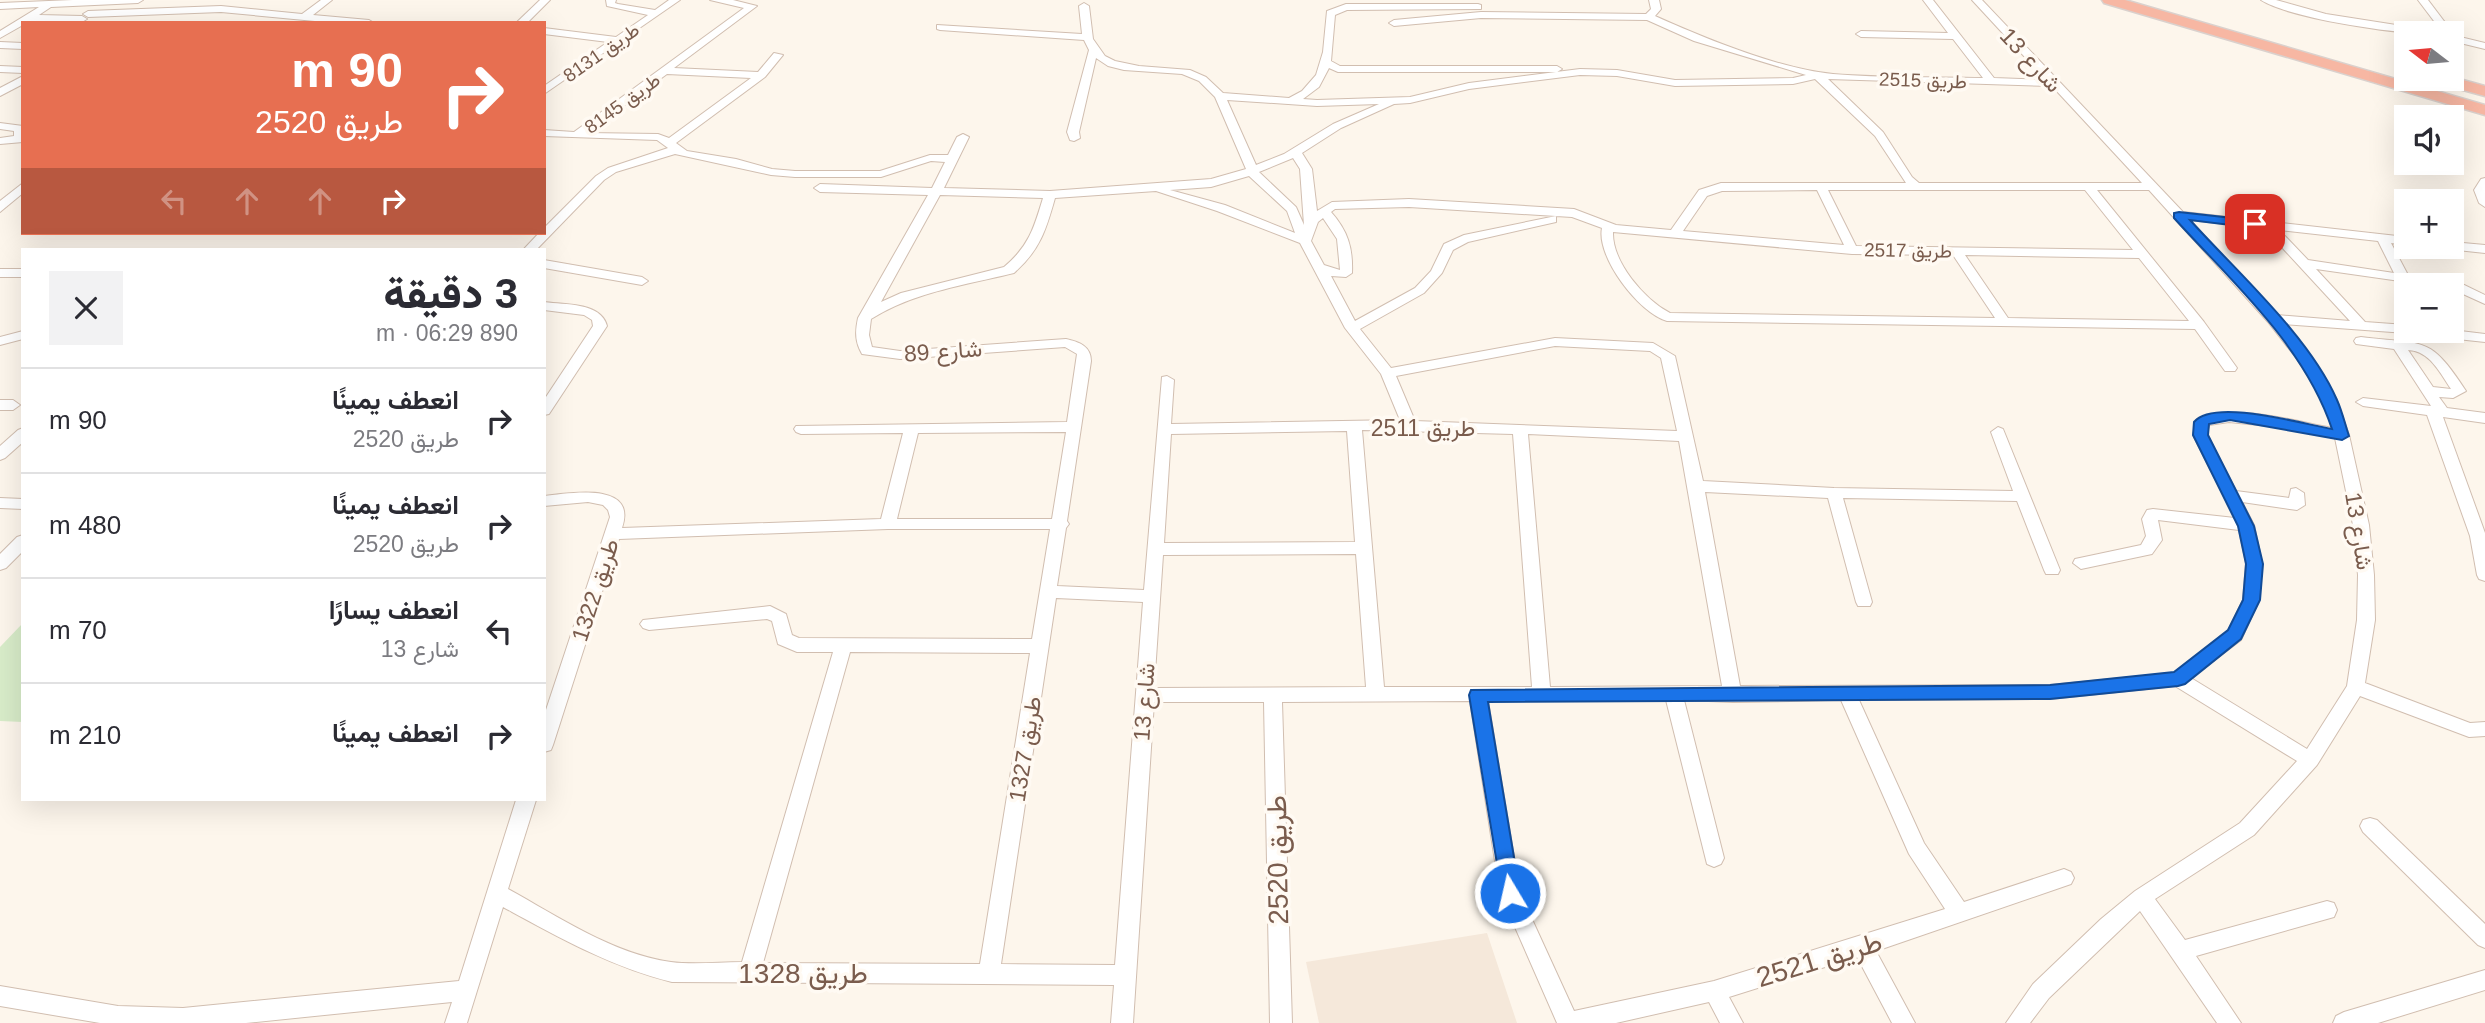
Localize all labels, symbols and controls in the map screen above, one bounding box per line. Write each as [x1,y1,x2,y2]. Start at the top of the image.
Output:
street label: طريق 8131 [559,19,644,87]
north arrow [2394,21,2464,91]
map controls [2394,21,2464,343]
street label: شارع 13 [1993,23,2067,100]
text: 90 m [291,43,403,97]
icon: right [427,49,518,140]
street label: طريق 2515 [1879,68,1967,94]
street label: طريق 8145 [581,69,665,139]
text: طريق 2520 [255,104,403,140]
button: sound [2394,105,2464,175]
icon: left [155,182,193,220]
icon: ahead [228,182,266,220]
icon: ahead [301,182,339,220]
icon: right [374,182,412,220]
button: + [2394,189,2464,259]
pin [2225,194,2285,254]
icon: arrive [2236,205,2274,243]
street label: طريق 2517 [1864,239,1952,263]
text: 3 دقيقة [384,270,518,317]
button: close [49,271,123,345]
button: − [2394,273,2464,343]
text: 890 m · 06:29 [376,320,518,346]
street label: شارع 89 [903,335,983,370]
text: انعطف يمينًا [332,385,459,415]
icon: right [480,402,518,440]
text: 90 m [49,405,107,435]
street label: طريق 2511 [1371,415,1475,443]
text: طريق 2520 [353,426,459,452]
text: انعطف يمينًا [332,490,459,520]
street label: شارع 13 [2337,490,2378,572]
icon: right [480,507,518,545]
text: 480 m [49,510,121,540]
text: طريق 2520 [353,531,459,557]
street label: طريق 1322 [566,535,626,645]
text: انعطف يسارًا [329,595,459,625]
icon: left [480,612,518,650]
text: 70 m [49,615,107,645]
text: شارع 13 [381,636,459,662]
street label: شارع 13 [1128,662,1163,742]
street label: طريق 1327 [1004,694,1048,804]
icon: right [480,717,518,755]
text: انعطف يمينًا [332,718,459,748]
text: 210 m [49,720,121,750]
street label: طريق 2520 [1261,795,1296,925]
position arrow [1473,856,1547,930]
street label: طريق 2521 [1753,926,1886,995]
street label: طريق 1328 [738,958,868,991]

